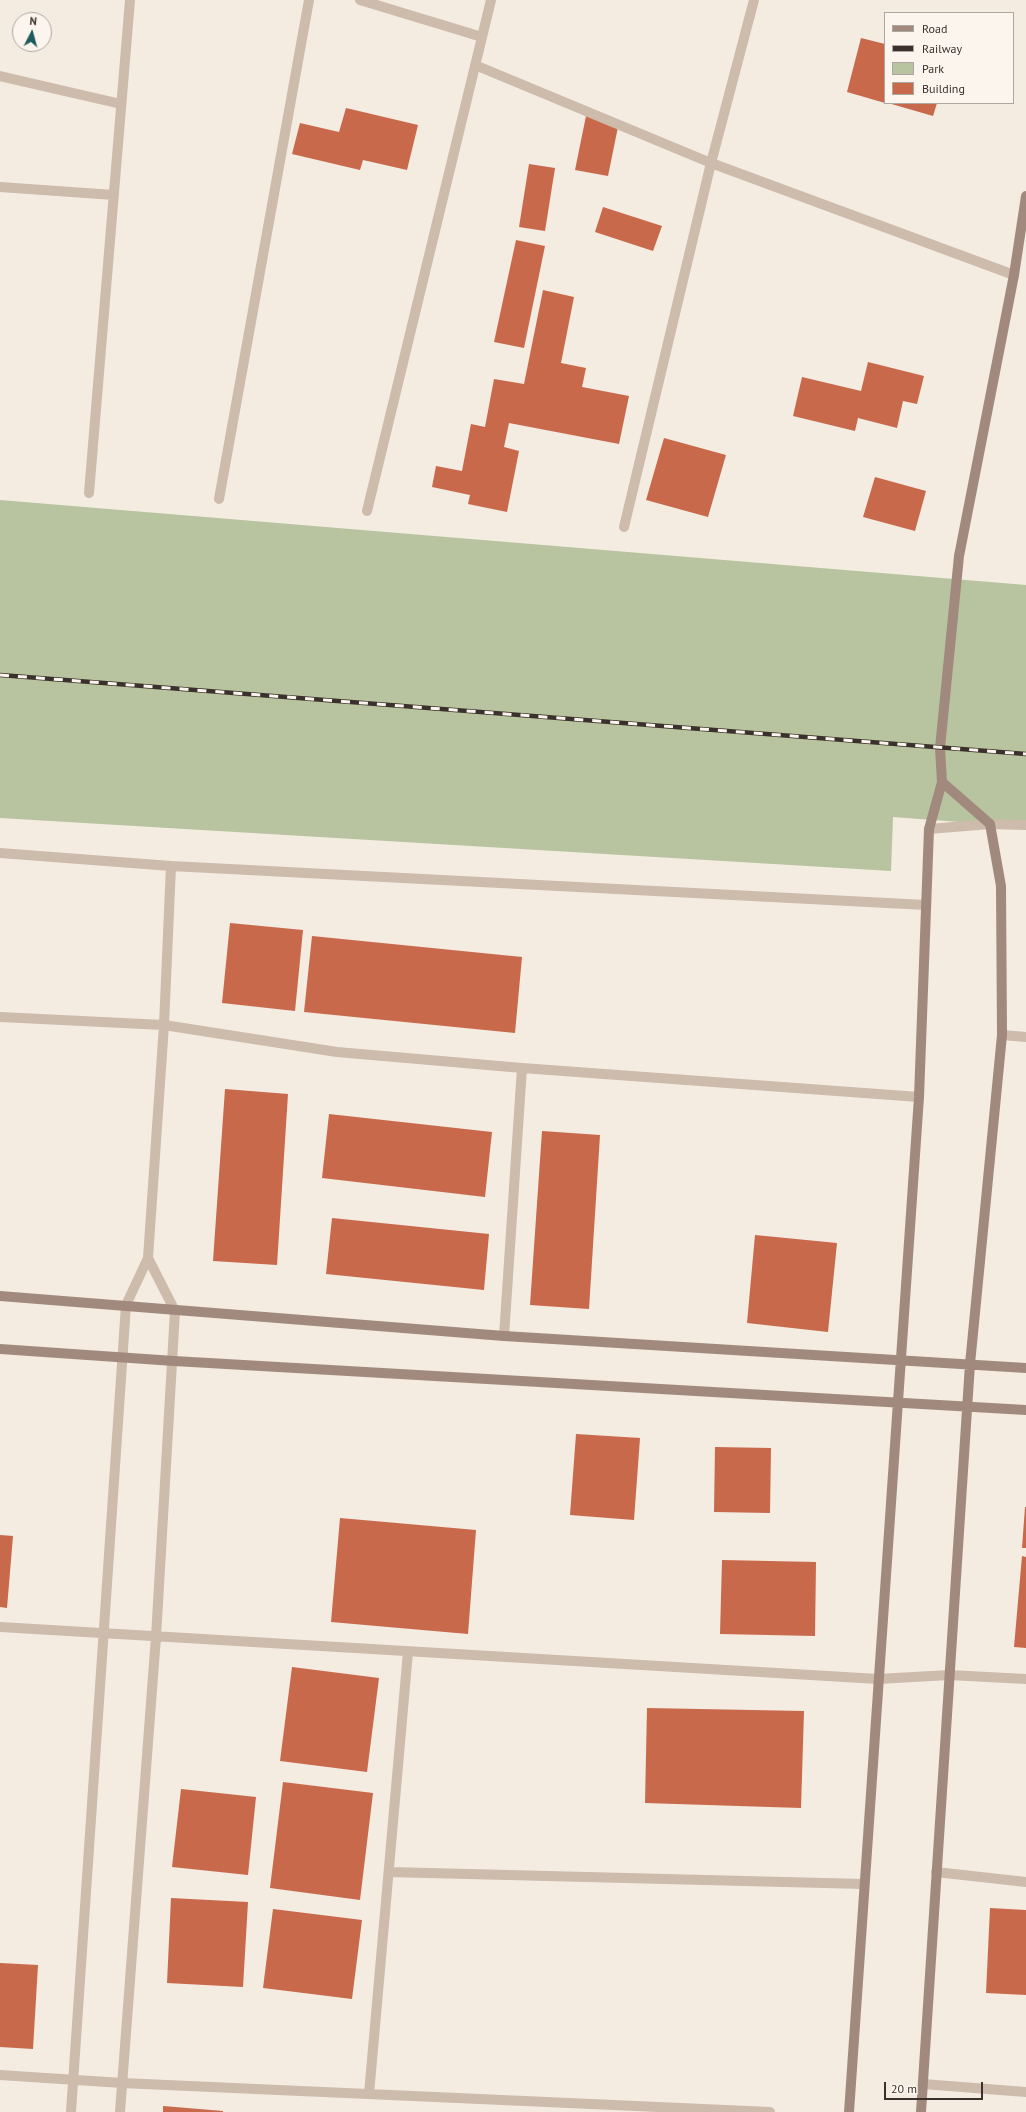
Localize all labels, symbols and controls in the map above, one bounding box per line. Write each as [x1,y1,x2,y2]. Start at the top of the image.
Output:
north arrow [12,12,52,52]
legend [884,12,1014,104]
text: N [29,14,37,28]
text: Road [922,21,947,36]
text: Railway [922,41,962,56]
text: Park [922,61,944,76]
text: Building [922,81,965,96]
scale bar [886,2074,985,2100]
text: 20 m [891,2081,917,2096]

